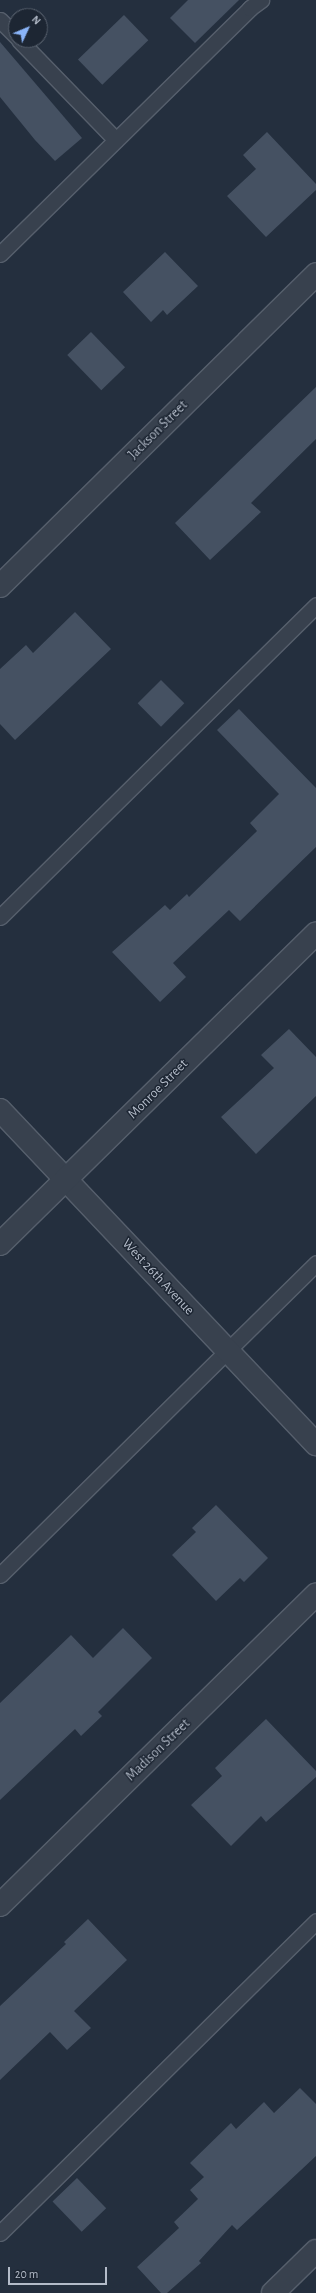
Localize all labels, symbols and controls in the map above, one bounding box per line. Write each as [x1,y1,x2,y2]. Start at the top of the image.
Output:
north arrow [8,8,48,48]
text: N [30,13,43,27]
street label: Jackson Street [125,397,191,463]
street label: Monroe Street [125,1056,191,1122]
street label: West 26th Avenue [118,1235,198,1319]
street label: Madison Street [123,1715,193,1785]
scale bar [10,2259,109,2285]
text: 20 m [15,2268,38,2280]

